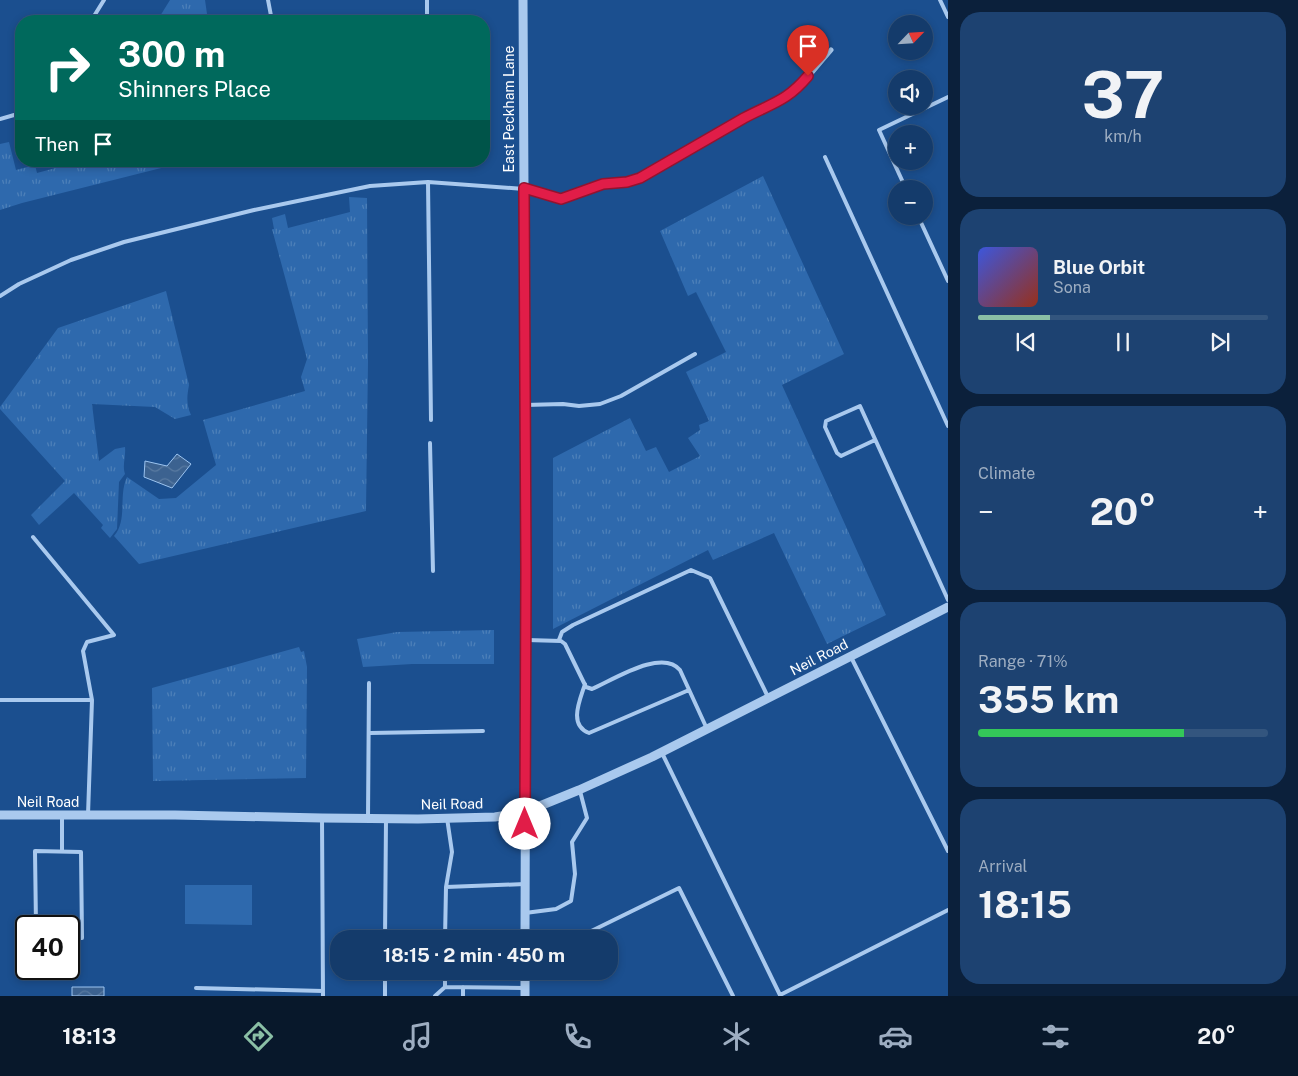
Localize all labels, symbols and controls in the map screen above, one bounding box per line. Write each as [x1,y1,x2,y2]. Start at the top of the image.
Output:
north arrow [888,15,932,60]
map controls [888,15,933,225]
pin [787,25,829,76]
icon: arrive [794,32,822,60]
text: 300 m [118,34,225,75]
icon: right [35,35,100,100]
street label: East Peckham Lane [501,45,517,173]
text: 37 [1082,56,1164,133]
button: sound [888,70,933,115]
text: Shinners Place [118,76,271,102]
button: + [888,125,933,170]
text: km/h [1104,127,1142,146]
icon: arrive [89,130,117,158]
text: Then [35,133,79,155]
button: − [888,180,933,225]
text: Blue Orbit [1053,256,1145,278]
text: Sona [1053,278,1091,297]
icon: previous [1012,328,1040,356]
icon: pause [1109,328,1137,356]
icon: next [1206,328,1234,356]
text: Climate [978,464,1035,483]
text: 20° [1090,489,1156,534]
text: − [978,495,994,528]
text: + [1252,495,1268,528]
street label: Neil Road [787,636,851,678]
text: Range · 71% [978,652,1068,671]
text: 355 km [978,677,1119,722]
street label: Neil Road [17,794,79,810]
street label: Neil Road [420,795,484,813]
position arrow [498,797,550,849]
text: Arrival [978,857,1027,876]
text: 18:15 [978,882,1072,927]
speed limit sign: 40 [15,915,80,980]
text: 18:15 · 2 min · 450 m [383,944,565,966]
icon: directions [241,1019,276,1054]
icon: music [400,1019,435,1054]
icon: phone [560,1019,595,1054]
icon: climate [719,1019,754,1054]
icon: car [878,1019,913,1054]
icon: filters [1038,1019,1073,1054]
text: 18:13 [62,1023,116,1049]
text: 20° [1197,1023,1236,1049]

